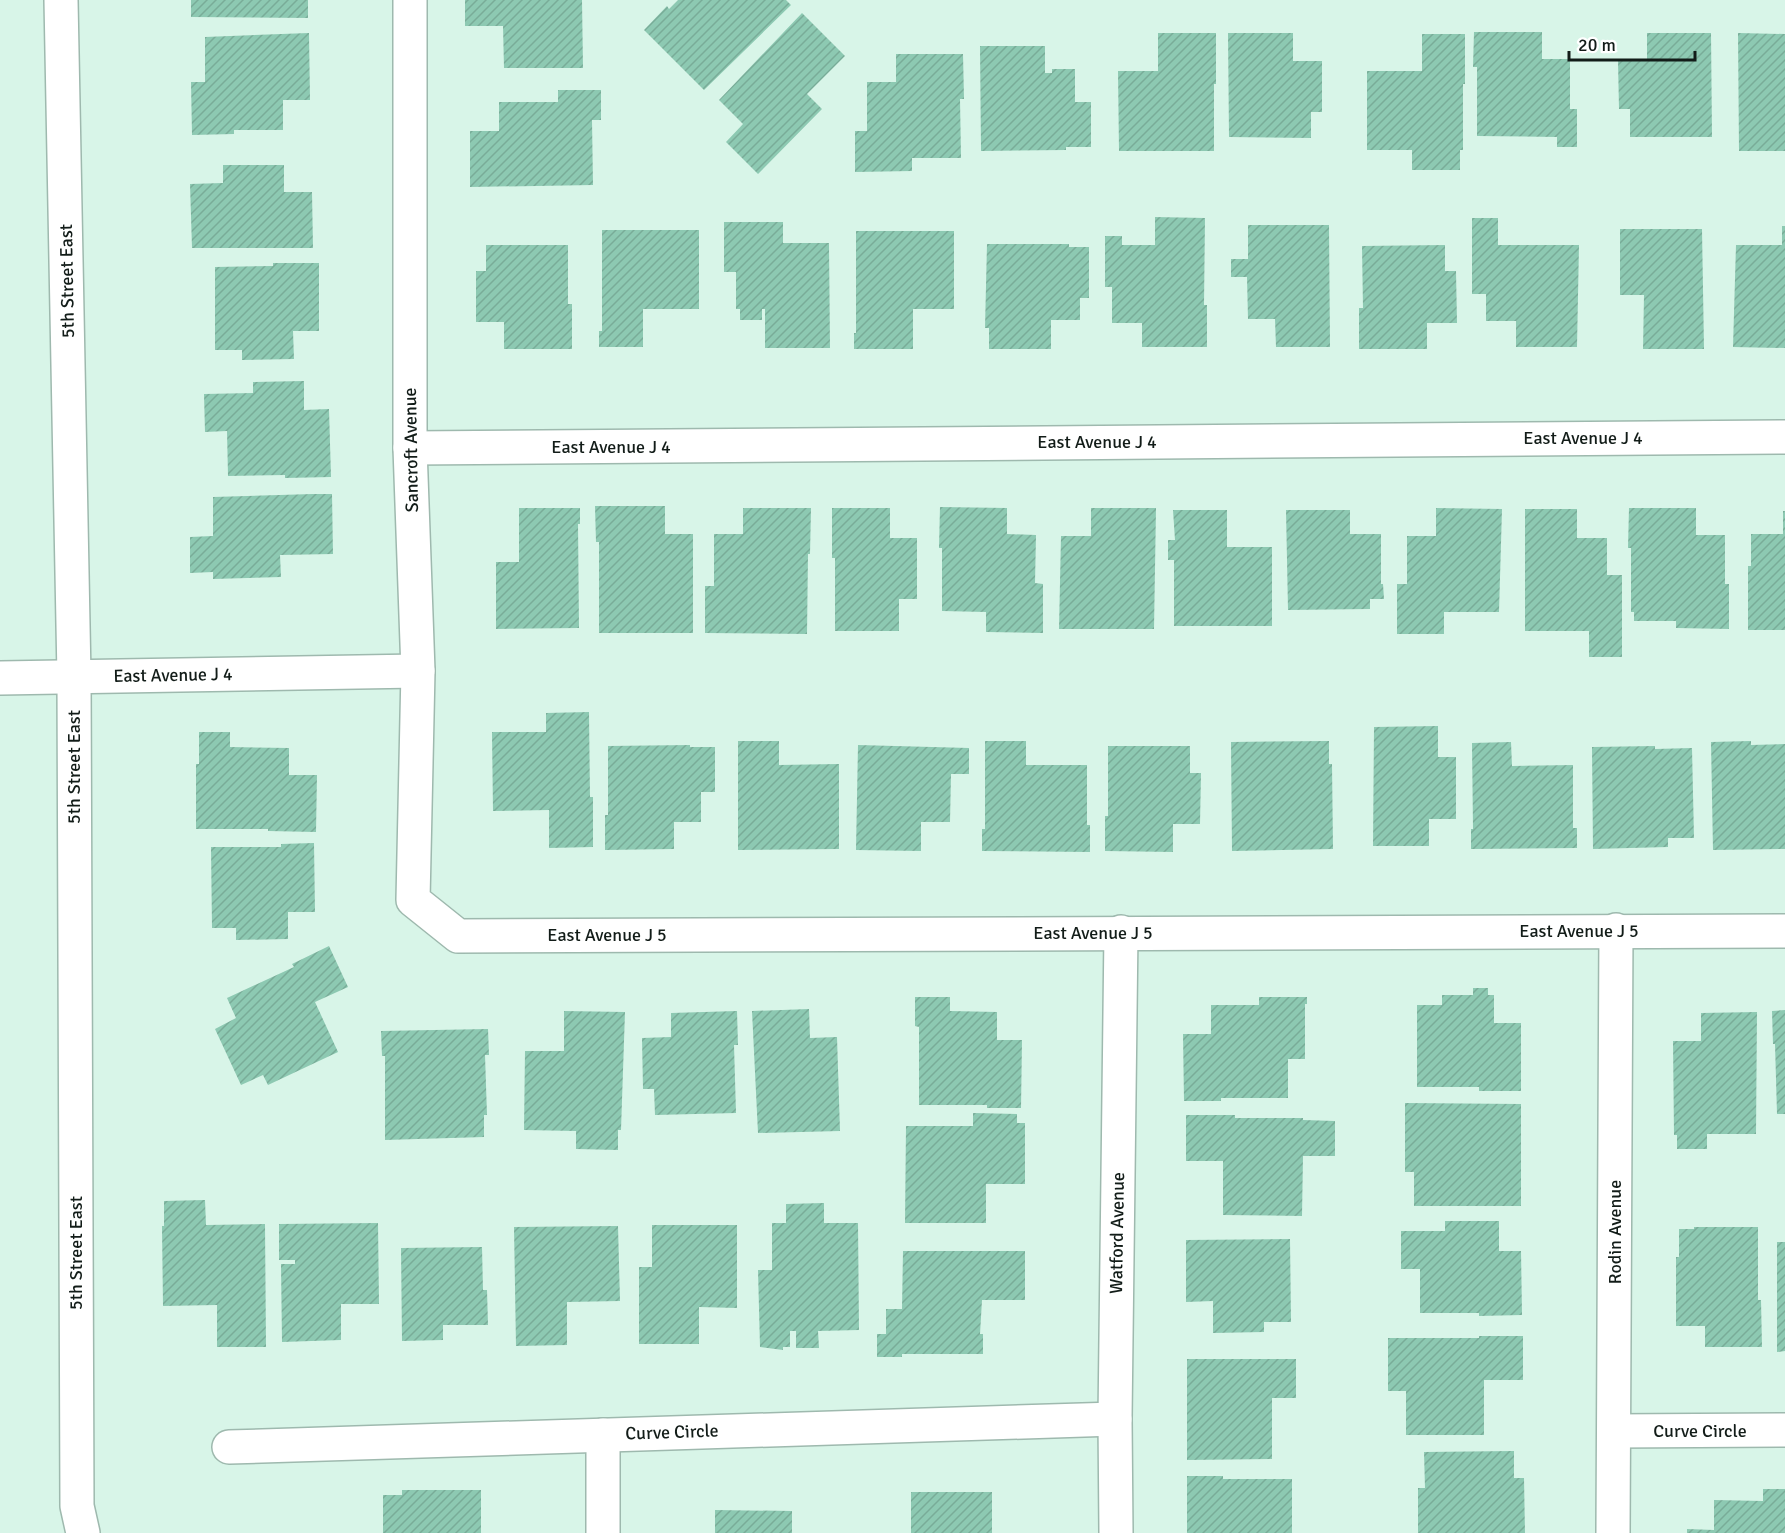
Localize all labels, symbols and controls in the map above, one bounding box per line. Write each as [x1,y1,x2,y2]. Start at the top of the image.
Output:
scale bar [1569,24,1695,62]
text: 20 m [1578,34,1616,56]
street label: 5th Street East [55,224,79,338]
street label: Sancroft Avenue [399,387,423,513]
street label: East Avenue J 4 [1523,427,1643,449]
street label: East Avenue J 4 [1037,431,1157,453]
street label: East Avenue J 4 [551,436,671,458]
street label: East Avenue J 4 [113,663,233,687]
street label: 5th Street East [63,710,85,824]
street label: East Avenue J 5 [1519,920,1639,942]
street label: East Avenue J 5 [1033,922,1153,944]
street label: East Avenue J 5 [547,924,667,946]
street label: Watford Avenue [1105,1172,1129,1294]
street label: Rodin Avenue [1604,1180,1626,1284]
street label: 5th Street East [65,1196,87,1310]
street label: Curve Circle [625,1419,719,1445]
street label: Curve Circle [1653,1420,1747,1442]

